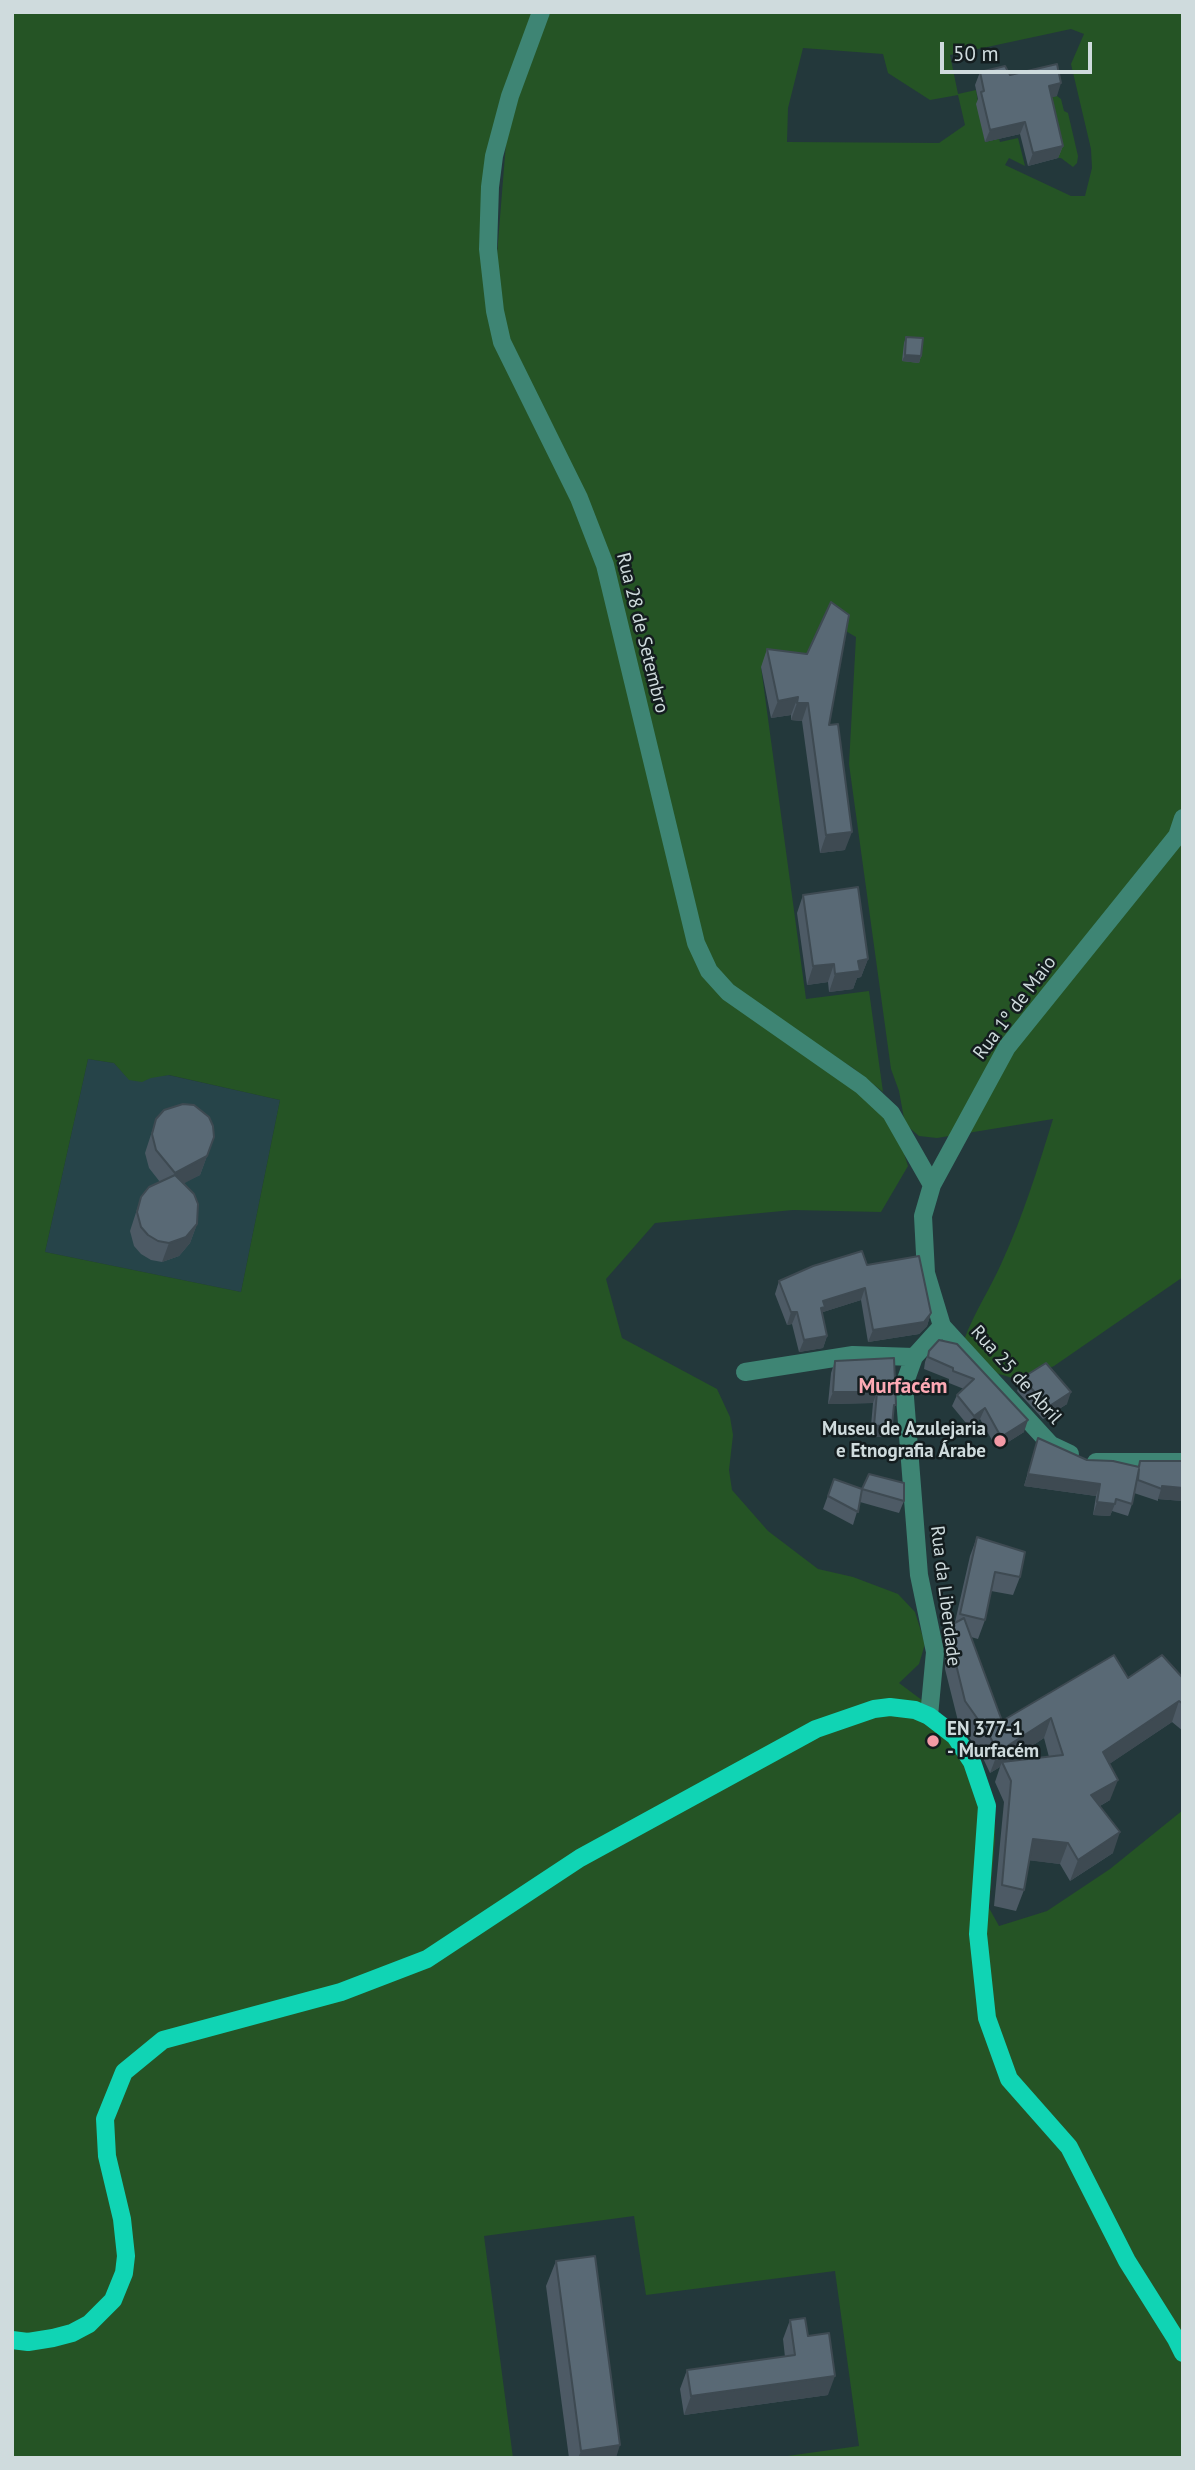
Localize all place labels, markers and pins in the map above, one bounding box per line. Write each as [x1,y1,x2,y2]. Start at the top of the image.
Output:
place label: Museu de Azulejaria e Etnografia Árabe [822,1419,986,1463]
marker: Museu de Azulejaria e Etnografia Árabe [992,1433,1008,1449]
place label: EN 377-1 - Murfacém [947,1719,1039,1763]
marker: EN 377-1 - Murfacém [925,1733,941,1749]

